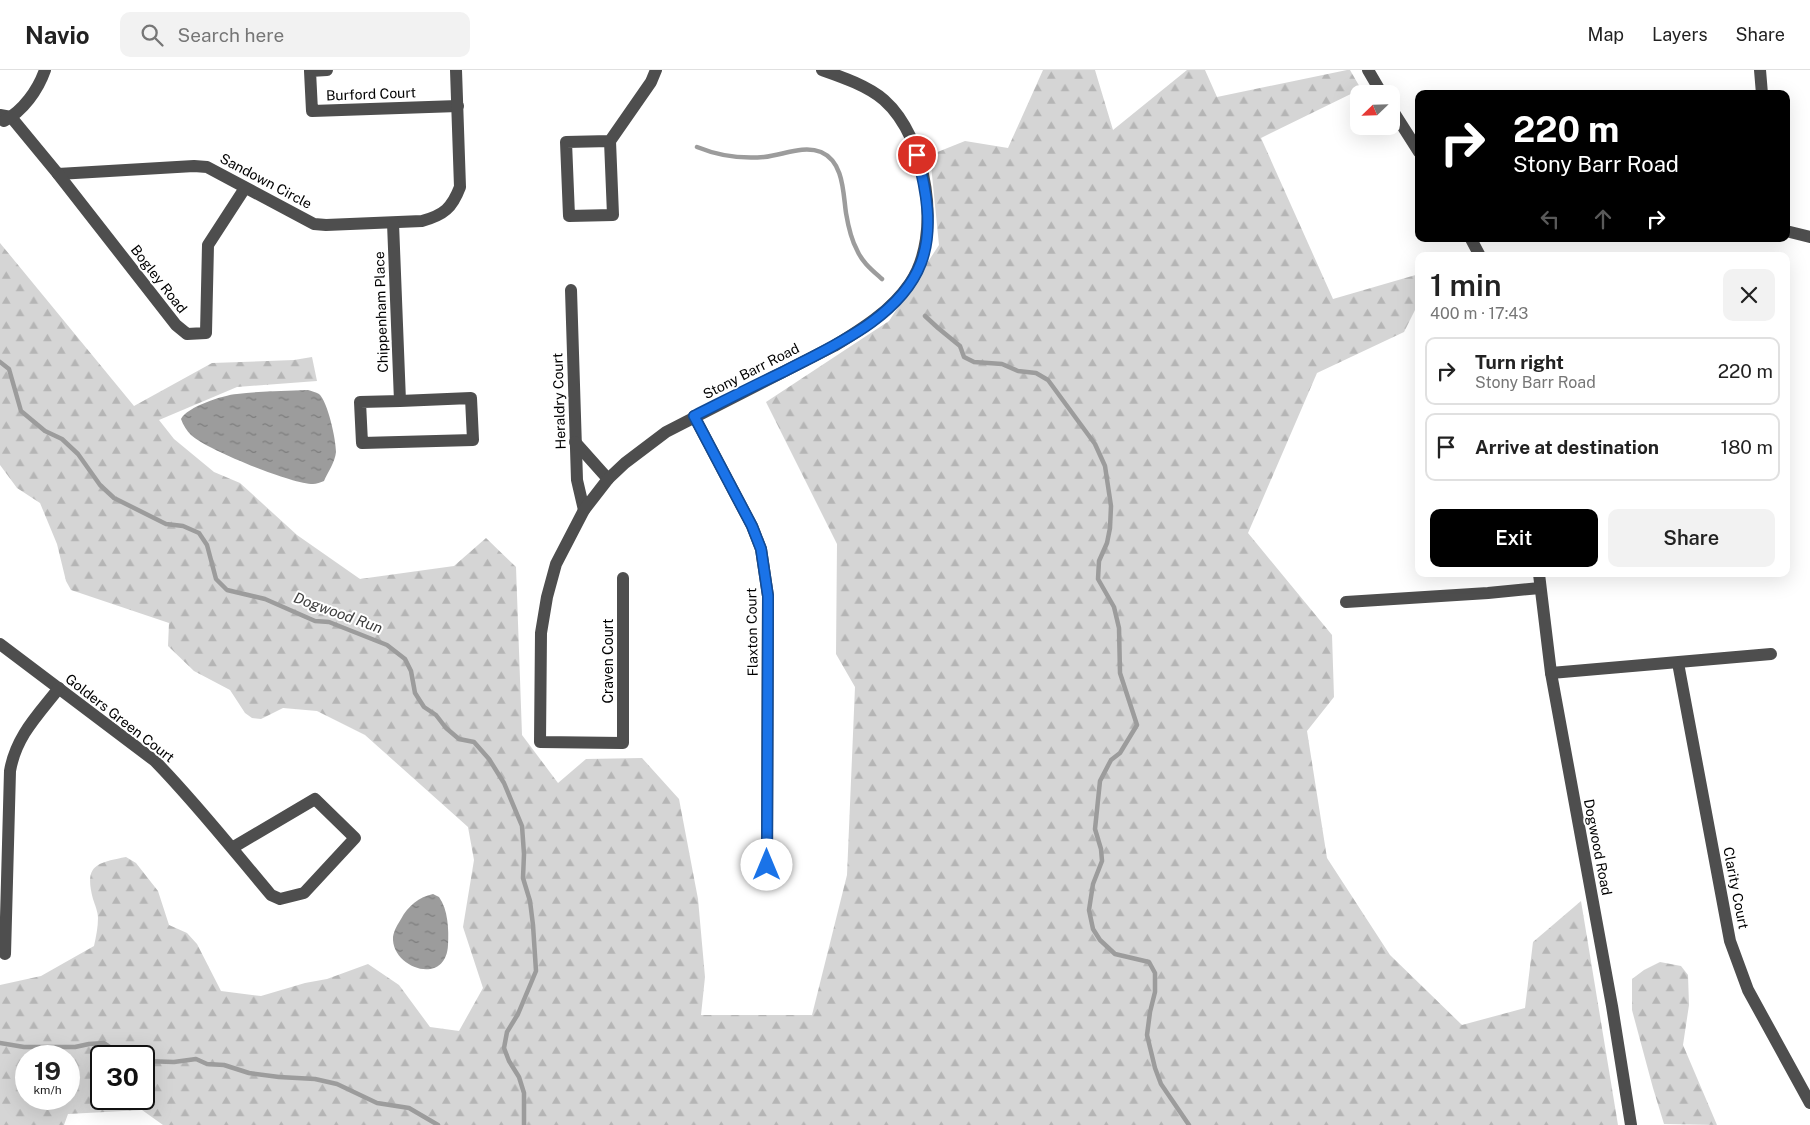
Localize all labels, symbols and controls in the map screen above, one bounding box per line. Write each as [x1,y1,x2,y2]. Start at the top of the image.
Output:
search box [120,12,470,57]
text: Navio [25,21,90,49]
icon: search [138,21,166,49]
text: Search here [178,24,284,46]
text: Map [1588,24,1624,45]
text: Layers [1652,24,1708,45]
text: Share [1736,24,1785,45]
street label: Burford Court [326,84,416,104]
north arrow [1350,85,1400,135]
map controls [1350,85,1400,135]
text: 220 m [1513,109,1619,150]
icon: right [1430,110,1495,175]
pin [896,134,938,176]
icon: arrive [903,141,931,169]
street label: Sandown Circle [217,150,315,212]
text: Stony Barr Road [1513,151,1679,177]
icon: left [1536,205,1564,233]
icon: ahead [1589,205,1617,233]
icon: right [1642,205,1670,233]
street label: Bogley Road [128,242,190,316]
street label: Chippenham Place [371,251,391,373]
text: 1 min [1430,267,1501,303]
button: close [1723,269,1775,321]
text: 400 m · 17:43 [1430,304,1528,323]
street label: Stony Barr Road [700,340,802,402]
text: Turn right [1475,351,1564,373]
street label: Heraldry Court [549,352,569,450]
icon: right [1432,357,1460,385]
text: 220 m [1718,360,1773,382]
text: Stony Barr Road [1475,373,1596,392]
icon: arrive [1432,433,1460,461]
text: Arrive at destination [1475,436,1659,458]
text: 180 m [1720,436,1773,458]
button: Exit [1430,509,1598,567]
button: Share [1608,509,1775,567]
street label: Flaxton Court [743,587,761,677]
water label: Dogwood Run [291,589,385,636]
street label: Craven Court [600,618,616,704]
street label: Golders Green Court [62,671,178,765]
street label: Dogwood Road [1581,797,1615,897]
position arrow [740,838,792,890]
street label: Clarity Court [1720,846,1752,930]
speed limit sign: 30 [90,1045,155,1110]
text: 19 [34,1056,61,1086]
text: km/h [33,1083,62,1097]

